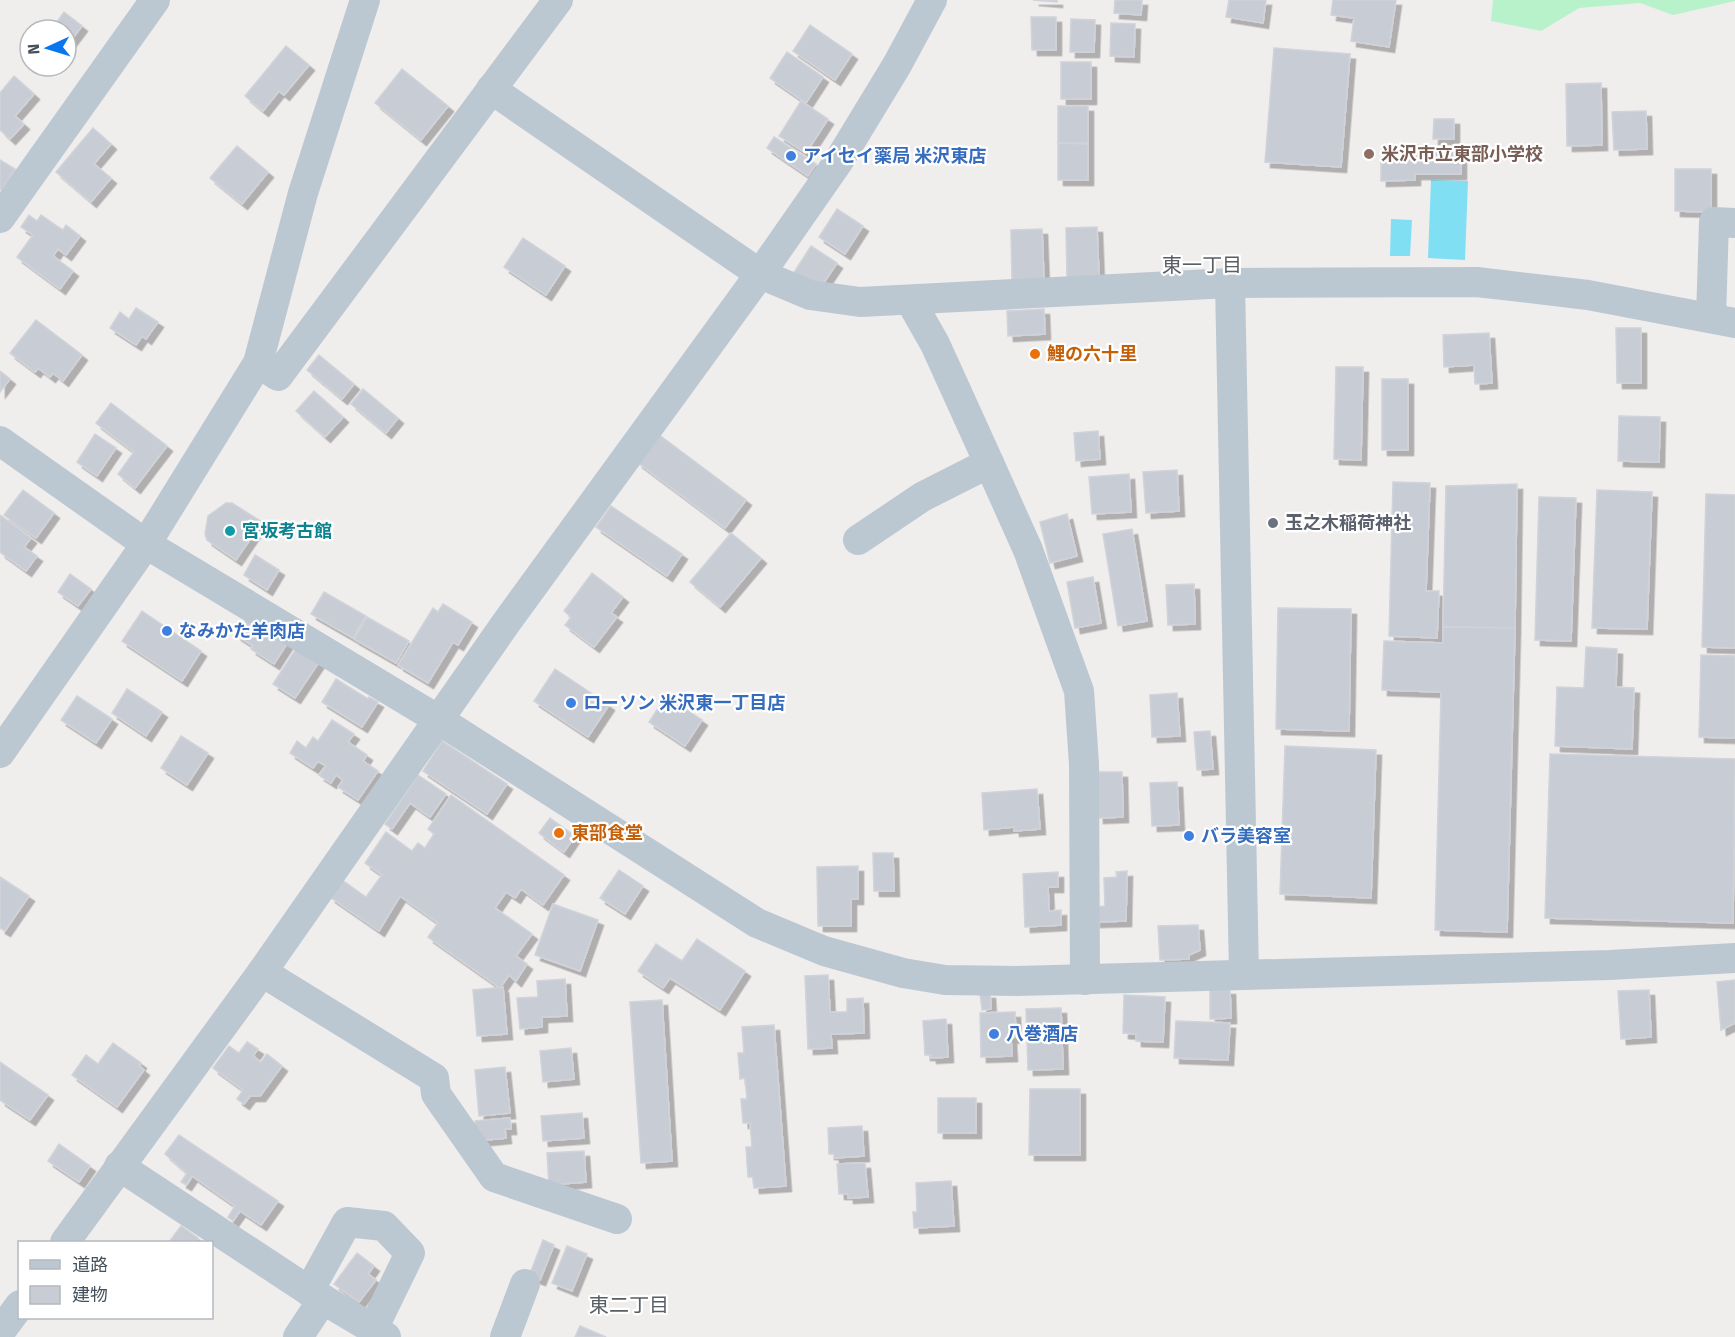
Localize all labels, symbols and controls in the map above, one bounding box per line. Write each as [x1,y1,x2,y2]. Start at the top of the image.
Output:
north arrow [18,18,78,78]
text: N [24,43,43,55]
place label: 米沢市立東部小学校 [1381,143,1543,165]
place label: アイセイ薬局 米沢東店 [803,145,986,167]
marker: 米沢市立東部小学校 [1362,147,1376,161]
marker: アイセイ薬局 米沢東店 [784,149,798,163]
district label: 東一丁目 [1162,253,1242,277]
place label: 鯉の六十里 [1047,343,1137,365]
marker: 鯉の六十里 [1028,347,1042,361]
place label: 玉之木稲荷神社 [1285,512,1411,534]
marker: 玉之木稲荷神社 [1266,516,1280,530]
place label: 宮坂考古館 [242,520,332,542]
marker: 宮坂考古館 [223,524,237,538]
place label: なみかた羊肉店 [179,620,305,642]
marker: なみかた羊肉店 [160,624,174,638]
place label: ローソン 米沢東一丁目店 [583,692,785,714]
marker: ローソン 米沢東一丁目店 [564,696,578,710]
place label: 東部食堂 [571,822,643,844]
place label: バラ美容室 [1201,825,1291,847]
marker: 東部食堂 [552,826,566,840]
marker: バラ美容室 [1182,829,1196,843]
place label: 八巻酒店 [1006,1023,1078,1045]
marker: 八巻酒店 [987,1027,1001,1041]
legend [18,1241,213,1319]
text: 道路 [72,1254,108,1276]
text: 建物 [72,1284,108,1306]
district label: 東二丁目 [589,1293,669,1317]

